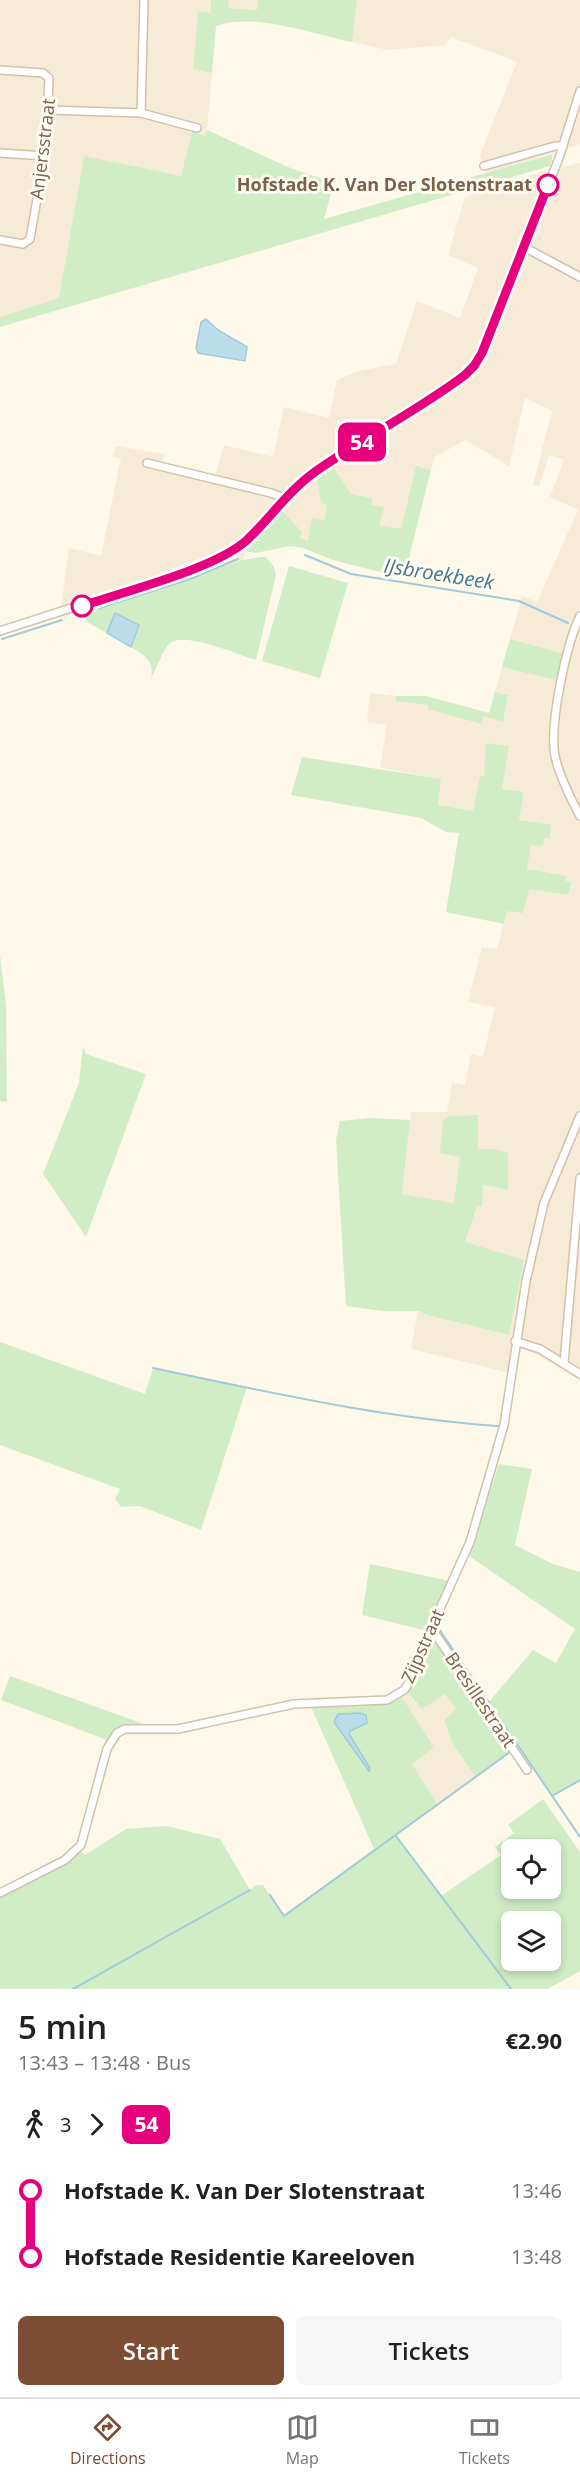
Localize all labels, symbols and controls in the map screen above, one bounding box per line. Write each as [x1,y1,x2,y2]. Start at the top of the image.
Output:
street label: Anjersstraat [24,97,60,201]
place label: Hofstade K. Van Der Slotenstraat [237,172,532,196]
marker: Hofstade K. Van Der Slotenstraat [537,174,559,196]
line badge: 54 [335,422,389,462]
text: 54 [350,428,374,456]
water label: IJsbroekbeek [382,551,497,596]
unlabelled marker [71,595,93,617]
street label: Zijpstraat [395,1605,449,1687]
street label: Bresillestraat [440,1647,522,1752]
map controls [501,1839,561,1971]
button: locate [501,1839,561,1899]
button: layers [501,1911,561,1971]
text: 5 min [18,2004,107,2049]
text: €2.90 [505,2025,562,2055]
text: 13:43 – 13:48 · Bus [18,2049,191,2076]
icon: walk [18,2108,51,2141]
icon: forward [80,2108,113,2141]
text: 54 [134,2110,158,2138]
text: 3 [60,2111,71,2138]
text: Hofstade K. Van Der Slotenstraat [64,2175,425,2205]
text: 13:46 [511,2177,562,2204]
text: Hofstade Residentie Kareeloven [64,2241,415,2271]
text: 13:48 [511,2243,562,2270]
button: Start [18,2316,284,2385]
button: Tickets [296,2316,562,2385]
tab: Directions [70,2411,146,2469]
tab: Map [286,2411,319,2469]
tab: Tickets [459,2411,510,2469]

